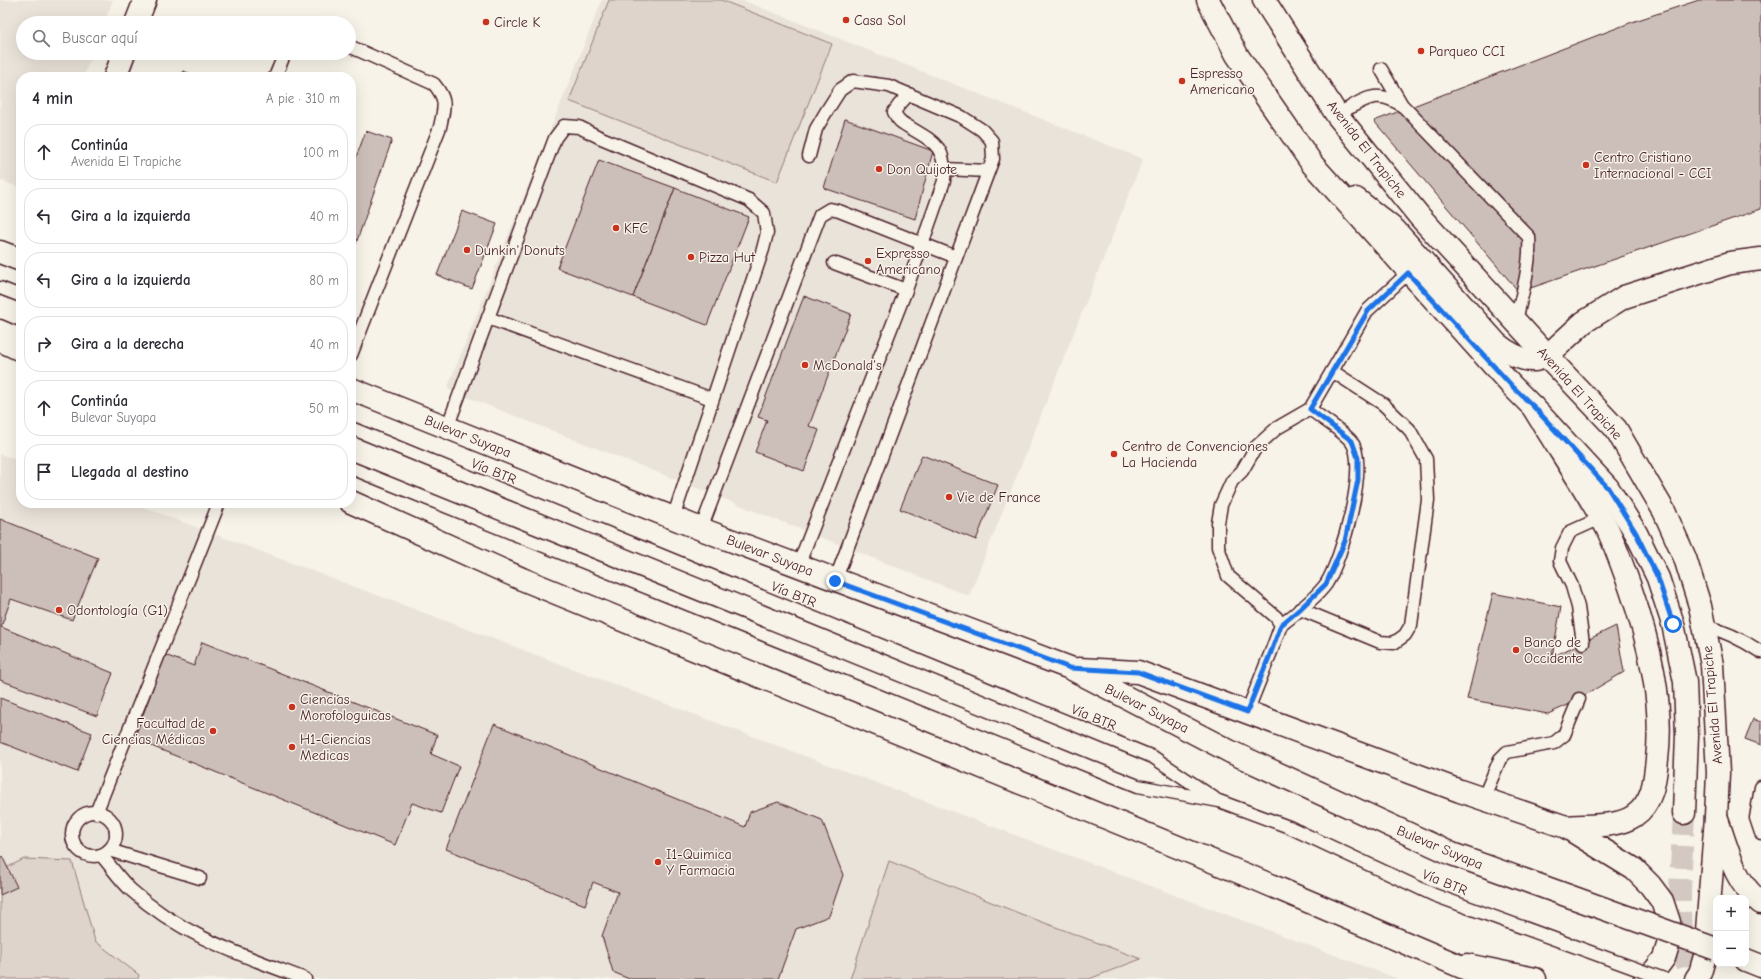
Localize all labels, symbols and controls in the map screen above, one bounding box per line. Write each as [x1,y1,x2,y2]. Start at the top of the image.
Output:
place label: Casa Sol [854,12,906,29]
place label: Circle K [494,14,540,31]
marker: Casa Sol [841,15,851,25]
search box [16,16,356,60]
marker: Circle K [481,17,491,27]
icon: search [30,27,52,49]
text: Buscar aquí [62,29,138,47]
place label: Parqueo CCI [1429,43,1505,60]
marker: Parqueo CCI [1416,46,1426,56]
place label: Espresso Americano [1190,65,1255,98]
marker: Espresso Americano [1177,76,1187,86]
text: 4 min [32,89,73,108]
text: A pie · 310 m [266,91,340,106]
street label: Avenida El Trapiche [1323,97,1410,201]
text: Continúa [71,136,128,154]
icon: ahead [33,141,55,163]
text: 100 m [303,145,339,160]
place label: Centro Cristiano Internacional - CCI [1594,149,1711,182]
text: Avenida El Trapiche [71,154,181,169]
marker: Centro Cristiano Internacional - CCI [1581,160,1591,170]
place label: Don Quijote [887,161,957,178]
marker: Don Quijote [874,164,884,174]
icon: left [33,205,55,227]
text: Gira a la izquierda [71,207,191,225]
text: 40 m [310,209,339,224]
place label: KFC [624,220,649,237]
marker: KFC [611,223,621,233]
place label: Dunkin' Donuts [475,242,565,259]
marker: Dunkin' Donuts [462,245,472,255]
place label: Expresso Americano [876,245,941,278]
place label: Pizza Hut [699,249,756,266]
marker: Pizza Hut [686,252,696,262]
marker: Expresso Americano [863,256,873,266]
icon: left [33,269,55,291]
text: Gira a la izquierda [71,271,191,289]
text: 80 m [309,273,339,288]
icon: right [33,333,55,355]
text: Gira a la derecha [71,335,184,353]
text: 40 m [310,337,339,352]
street label: Avenida El Trapiche [1534,343,1626,443]
place label: McDonald's [813,357,882,374]
marker: McDonald's [800,360,810,370]
text: Continúa [71,392,128,410]
icon: ahead [33,397,55,419]
text: 50 m [309,401,339,416]
text: Bulevar Suyapa [71,410,156,425]
street label: Bulevar Suyapa [422,411,514,462]
place label: Centro de Convenciones La Hacienda [1122,438,1268,471]
marker: Centro de Convenciones La Hacienda [1109,449,1119,459]
street label: Vía BTR [469,455,519,488]
icon: arrive [33,461,55,483]
text: Llegada al destino [71,463,189,481]
place label: Vie de France [957,489,1041,506]
marker: Vie de France [944,492,954,502]
street label: Bulevar Suyapa [724,531,816,580]
route end [826,572,844,590]
street label: Vía BTR [769,578,819,611]
place label: Odontología (G1) [67,602,168,619]
marker: Odontología (G1) [54,605,64,615]
route start [1664,615,1682,633]
place label: Banco de Occidente [1524,634,1582,667]
marker: Banco de Occidente [1511,645,1521,655]
street label: Avenida El Trapiche [1699,645,1726,765]
street label: Bulevar Suyapa [1102,680,1192,737]
place label: Ciencias Morofologuicas [300,691,391,724]
street label: Vía BTR [1069,701,1119,734]
marker: Ciencias Morofologuicas [287,702,297,712]
place label: Facultad de Ciencias Médicas [102,715,205,748]
marker: Facultad de Ciencias Médicas [208,726,218,736]
place label: H1-Ciencias Medicas [300,731,371,764]
marker: H1-Ciencias Medicas [287,742,297,752]
street label: Bulevar Suyapa [1394,822,1485,873]
place label: I1-Quimica Y Farmacia [666,846,735,879]
marker: I1-Quimica Y Farmacia [653,857,663,867]
street label: Vía BTR [1420,866,1470,899]
map controls [1713,895,1749,967]
button: + [1713,895,1749,931]
button: − [1713,931,1749,967]

